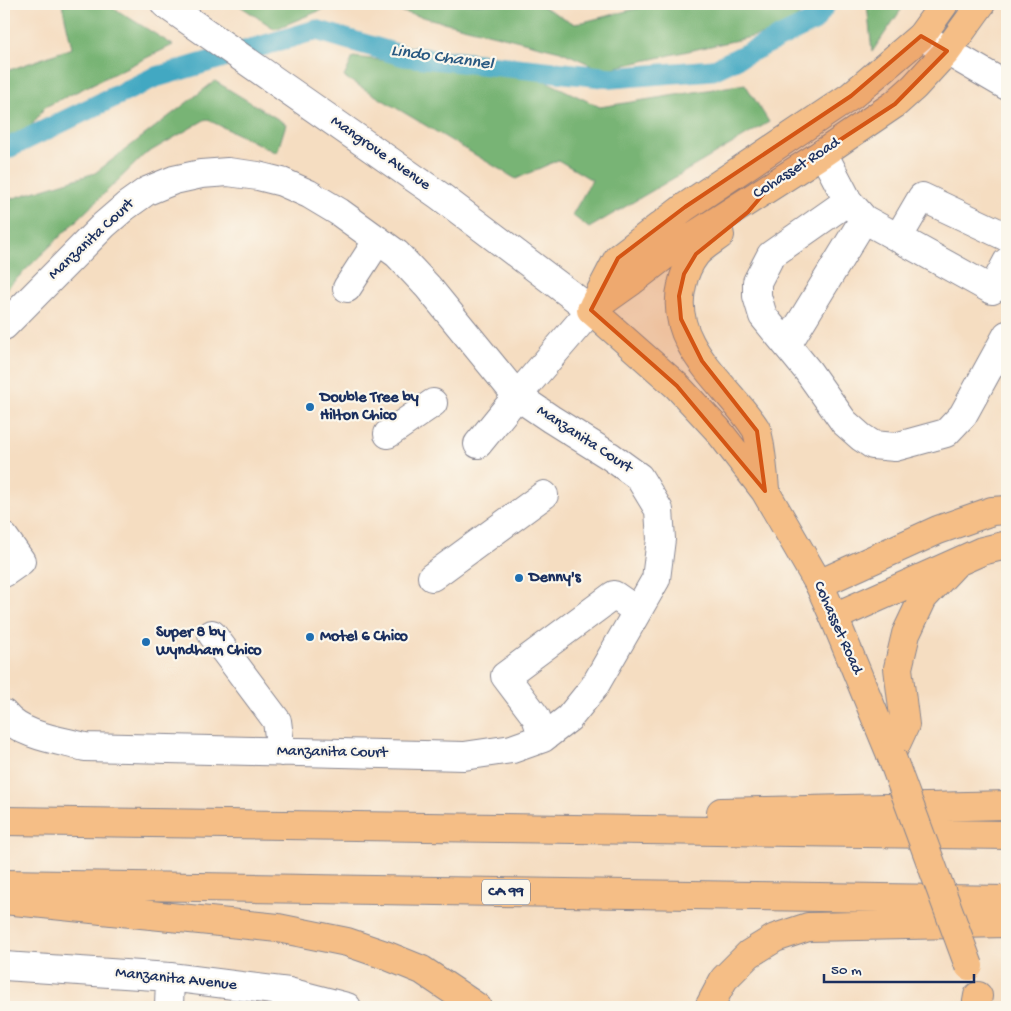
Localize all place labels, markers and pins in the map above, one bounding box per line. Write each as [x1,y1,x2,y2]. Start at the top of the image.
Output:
place label: Double Tree by Hilton Chico [318,389,419,426]
marker: Double Tree by Hilton Chico [304,401,316,413]
place label: Denny's [527,569,582,588]
marker: Denny's [513,572,525,584]
place label: Super 8 by Wyndham Chico [155,624,262,661]
place label: Motel 6 Chico [320,628,409,647]
marker: Motel 6 Chico [304,631,316,643]
marker: Super 8 by Wyndham Chico [140,636,152,648]

